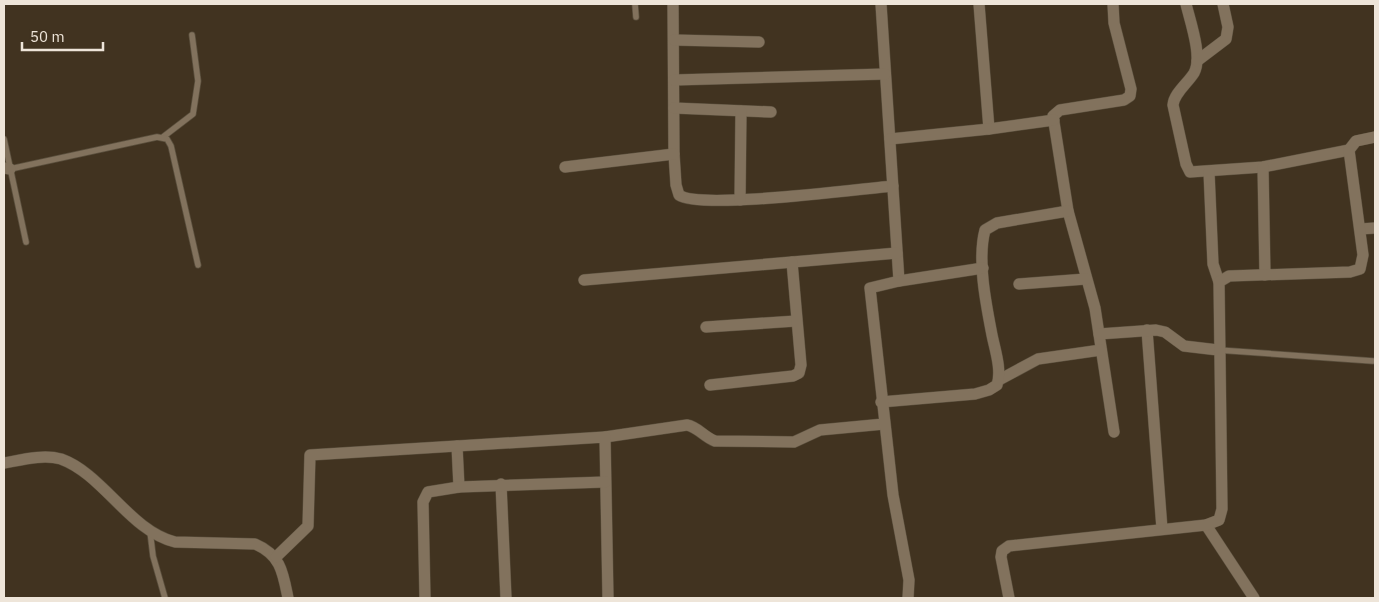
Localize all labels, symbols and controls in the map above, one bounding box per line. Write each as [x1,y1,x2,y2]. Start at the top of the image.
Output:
scale bar [22,20,104,52]
text: 50 m [30,27,65,46]

